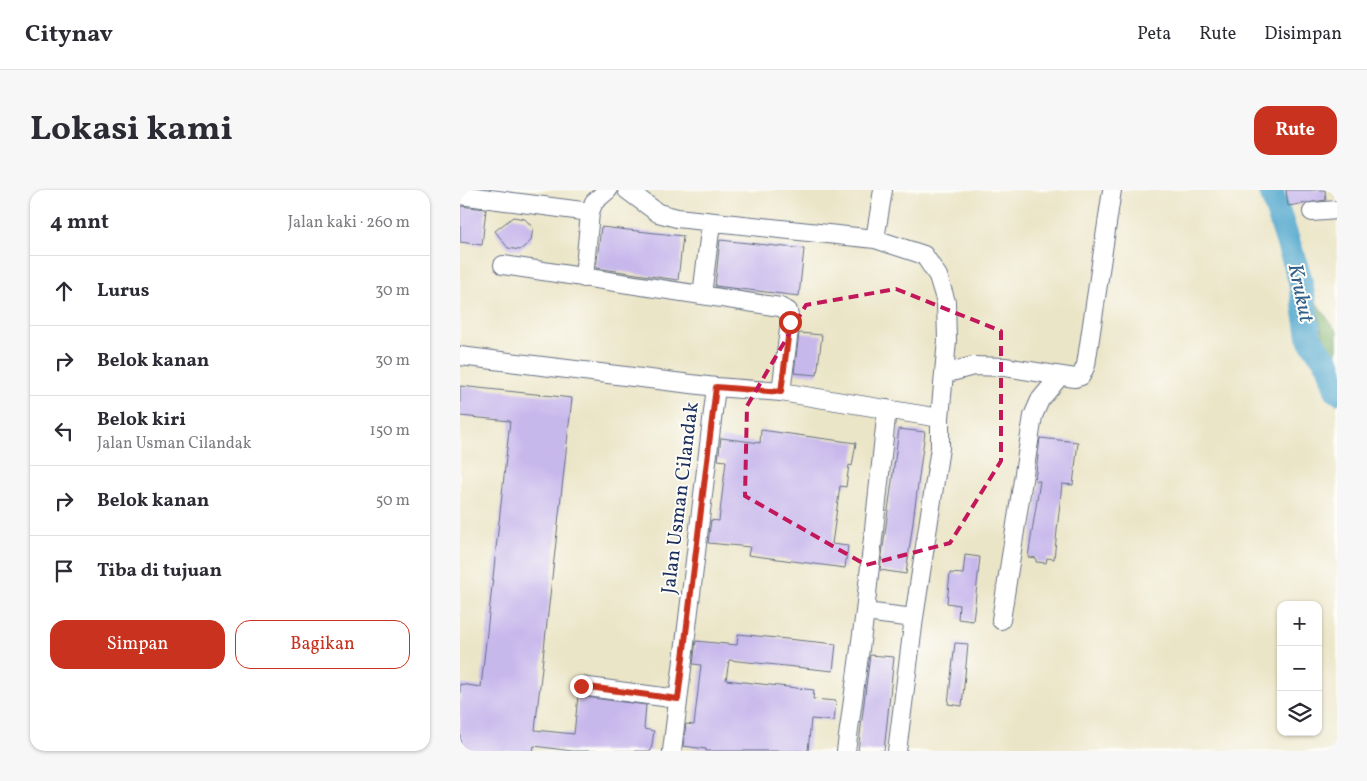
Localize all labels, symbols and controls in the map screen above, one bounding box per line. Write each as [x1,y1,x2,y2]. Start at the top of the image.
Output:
text: Citynav [25,18,113,52]
text: Peta [1137,22,1171,47]
text: Rute [1199,22,1236,47]
text: Disimpan [1264,22,1342,47]
text: Lokasi kami [30,106,233,154]
button: Rute [1254,106,1337,155]
text: 4 mnt [50,208,109,237]
text: Jalan kaki · 260 m [288,212,410,234]
water label: Krukut [1280,261,1321,326]
icon: ahead [50,277,78,305]
text: Lurus [97,278,149,304]
text: 30 m [375,280,410,302]
route start [779,311,802,334]
icon: right [50,347,78,375]
text: Belok kanan [97,348,209,374]
text: 30 m [375,350,410,372]
street label: Jalan Usman Cilandak [655,400,707,596]
text: Belok kiri [97,407,186,433]
icon: left [50,417,78,445]
text: 150 m [369,420,410,442]
text: Jalan Usman Cilandak [97,433,252,455]
icon: right [50,487,78,515]
text: Belok kanan [97,488,209,514]
text: 50 m [376,490,410,512]
icon: arrive [50,557,78,585]
text: Tiba di tujuan [97,558,222,584]
map controls [1277,601,1322,736]
button: + [1277,601,1322,646]
button: Simpan [50,620,225,669]
button: Bagikan [235,620,410,669]
button: − [1277,646,1322,691]
route end [570,675,593,698]
button: layers [1277,691,1322,736]

